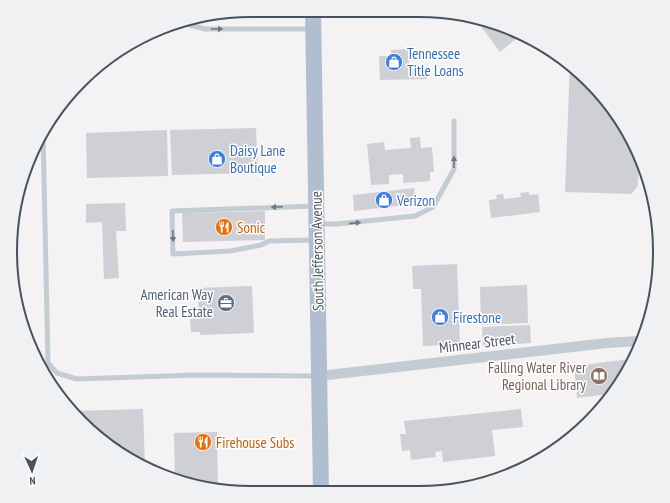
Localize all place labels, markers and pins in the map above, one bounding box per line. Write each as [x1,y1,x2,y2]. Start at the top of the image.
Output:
place label: Tennessee Title Loans [407,44,464,80]
shop icon: Tennessee Title Loans [384,52,404,72]
place label: Daisy Lane Boutique [230,141,285,177]
shop icon: Daisy Lane Boutique [207,149,227,169]
shop icon: Verizon [374,190,394,210]
place label: Verizon [396,191,435,210]
restaurant icon: Sonic [214,217,234,237]
place label: Sonic [237,218,266,237]
place label: American Way Real Estate [141,285,213,321]
office icon: American Way Real Estate [216,293,236,313]
shop icon: Firestone [430,307,450,327]
place label: Firestone [453,308,501,327]
place label: Falling Water River Regional Library [488,358,587,394]
library icon: Falling Water River Regional Library [589,366,609,386]
restaurant icon: Firehouse Subs [193,432,213,452]
place label: Firehouse Subs [216,433,294,452]

